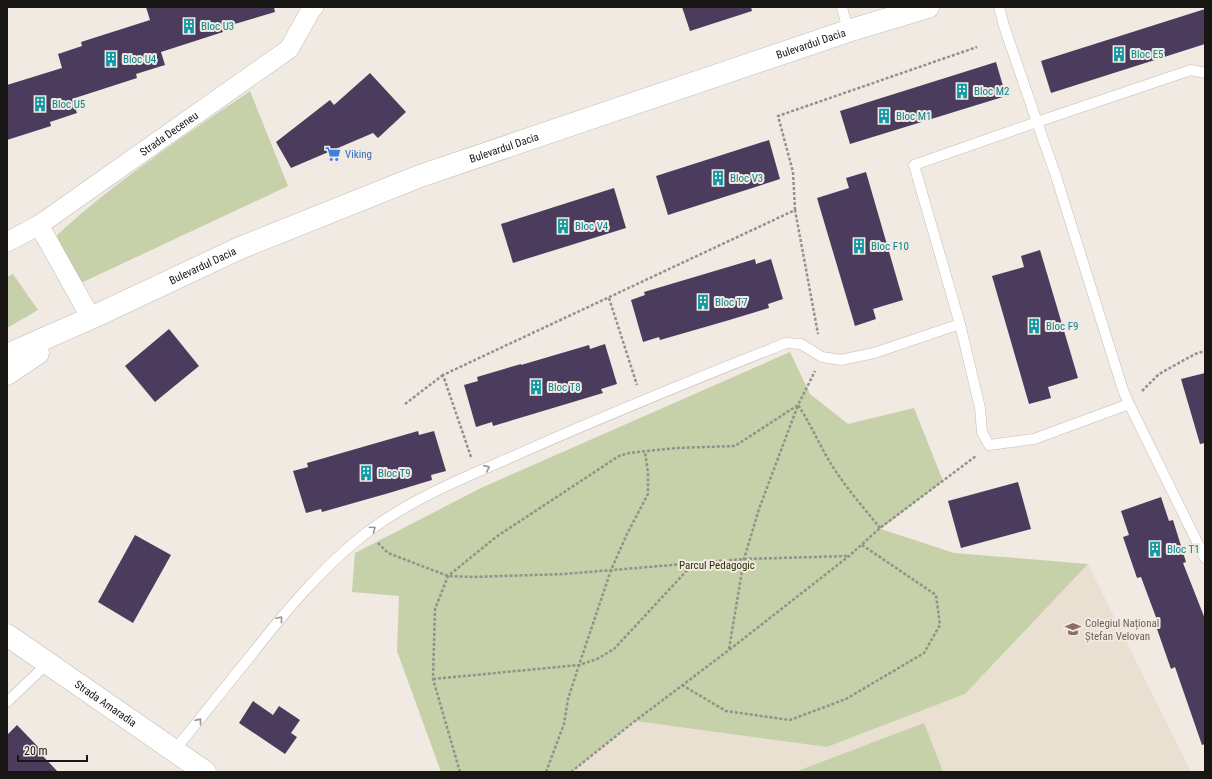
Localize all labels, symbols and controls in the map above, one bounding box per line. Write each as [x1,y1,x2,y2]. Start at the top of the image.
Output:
building icon: Bloc U3 [180,17,198,35]
place label: Bloc U3 [201,20,234,33]
street label: Bulevardul Dacia [775,26,847,61]
building icon: Bloc E5 [1110,45,1128,63]
place label: Bloc E5 [1131,48,1164,61]
building icon: Bloc U4 [102,50,120,68]
place label: Bloc U4 [123,53,157,66]
building icon: Bloc M2 [953,82,971,100]
place label: Bloc M2 [974,85,1009,98]
building icon: Bloc U5 [31,95,49,113]
place label: Bloc U5 [52,98,85,111]
building icon: Bloc M1 [875,107,893,125]
street label: Strada Deceneu [137,109,200,159]
place label: Bloc M1 [896,110,931,123]
street label: Bulevardul Dacia [468,130,540,165]
supermarket icon: Viking [324,145,342,163]
place label: Viking [345,148,372,161]
building icon: Bloc V3 [709,169,727,187]
place label: Bloc V3 [730,172,763,185]
building icon: Bloc V4 [554,217,572,235]
place label: Bloc V4 [575,220,609,233]
building icon: Bloc F10 [850,237,868,255]
place label: Bloc F10 [871,240,909,253]
street label: Bulevardul Dacia [167,244,238,287]
building icon: Bloc T7 [694,293,712,311]
place label: Bloc T7 [715,296,748,309]
building icon: Bloc F9 [1025,317,1043,335]
place label: Bloc F9 [1046,320,1078,333]
building icon: Bloc T8 [527,378,545,396]
place label: Bloc T8 [548,381,581,394]
building icon: Bloc T9 [357,464,375,482]
one-way arrow [484,464,491,472]
place label: Bloc T9 [378,467,411,480]
one-way arrow [368,527,375,534]
building icon: Bloc T1 [1146,540,1164,558]
place label: Bloc T1 [1167,543,1200,556]
park label: Parcul Pedagogic [679,559,755,572]
one-way arrow [276,617,283,624]
place label: Colegiul Național Ștefan Velovan [1085,617,1159,643]
school or university icon: Colegiul Național Ștefan Velovan [1064,620,1082,638]
street label: Strada Amaradia [72,677,139,729]
one-way arrow [194,718,201,725]
scale bar [18,737,87,763]
text: 20 m [24,744,48,758]

